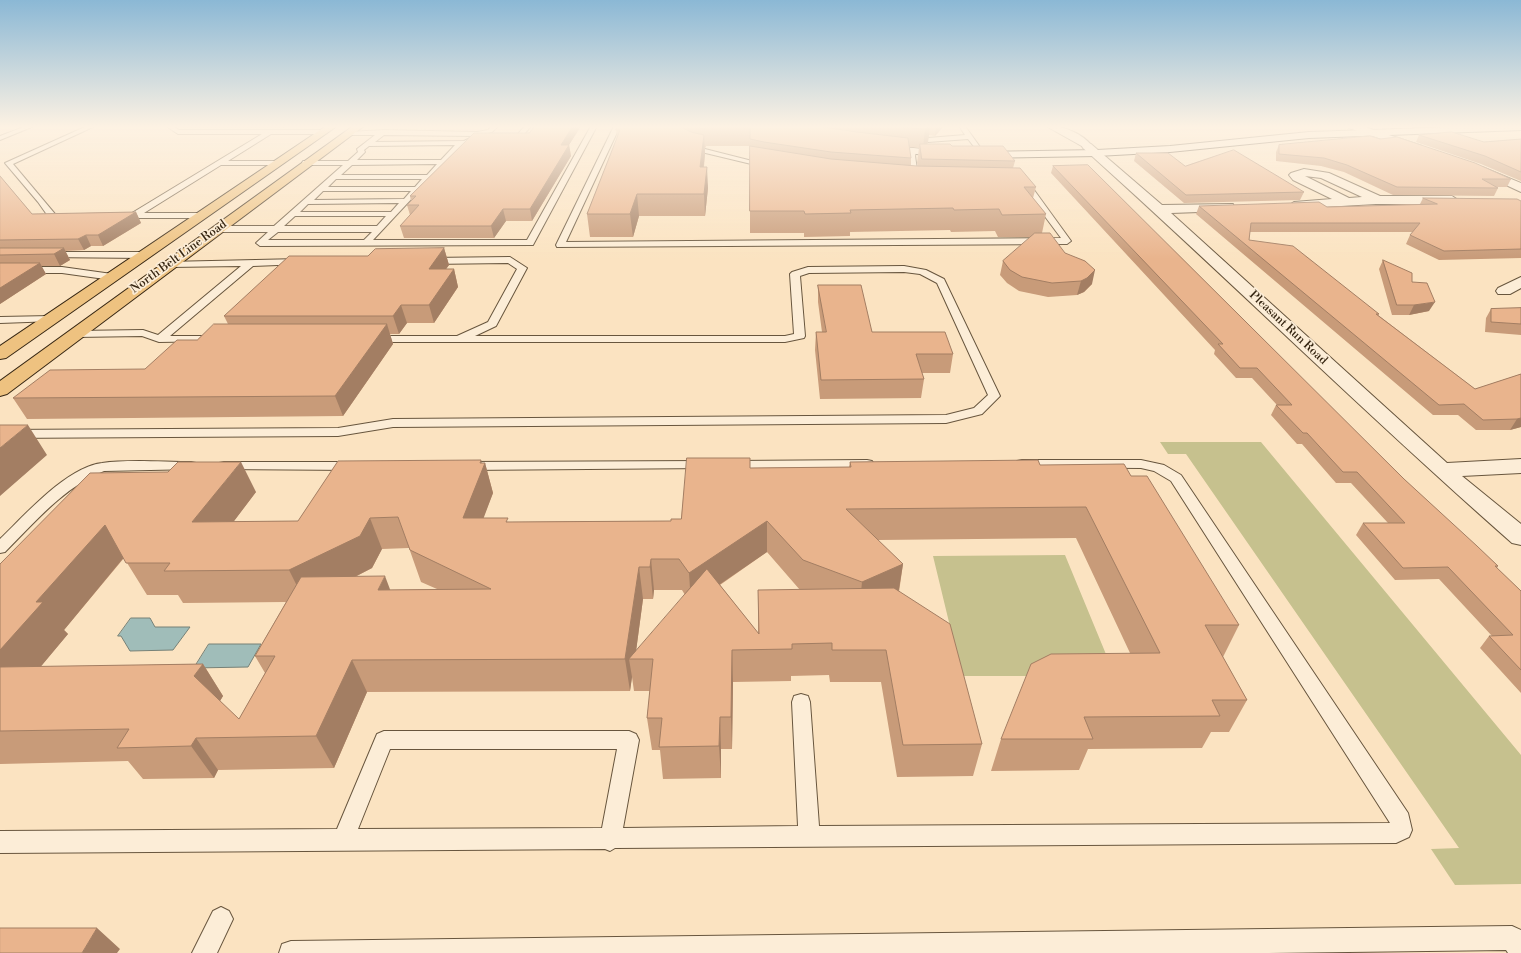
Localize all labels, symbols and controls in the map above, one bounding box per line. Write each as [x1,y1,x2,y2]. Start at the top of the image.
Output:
street label: North Belt Line Road [128,217,230,297]
street label: Pleasant Run Road [1246,288,1330,368]

